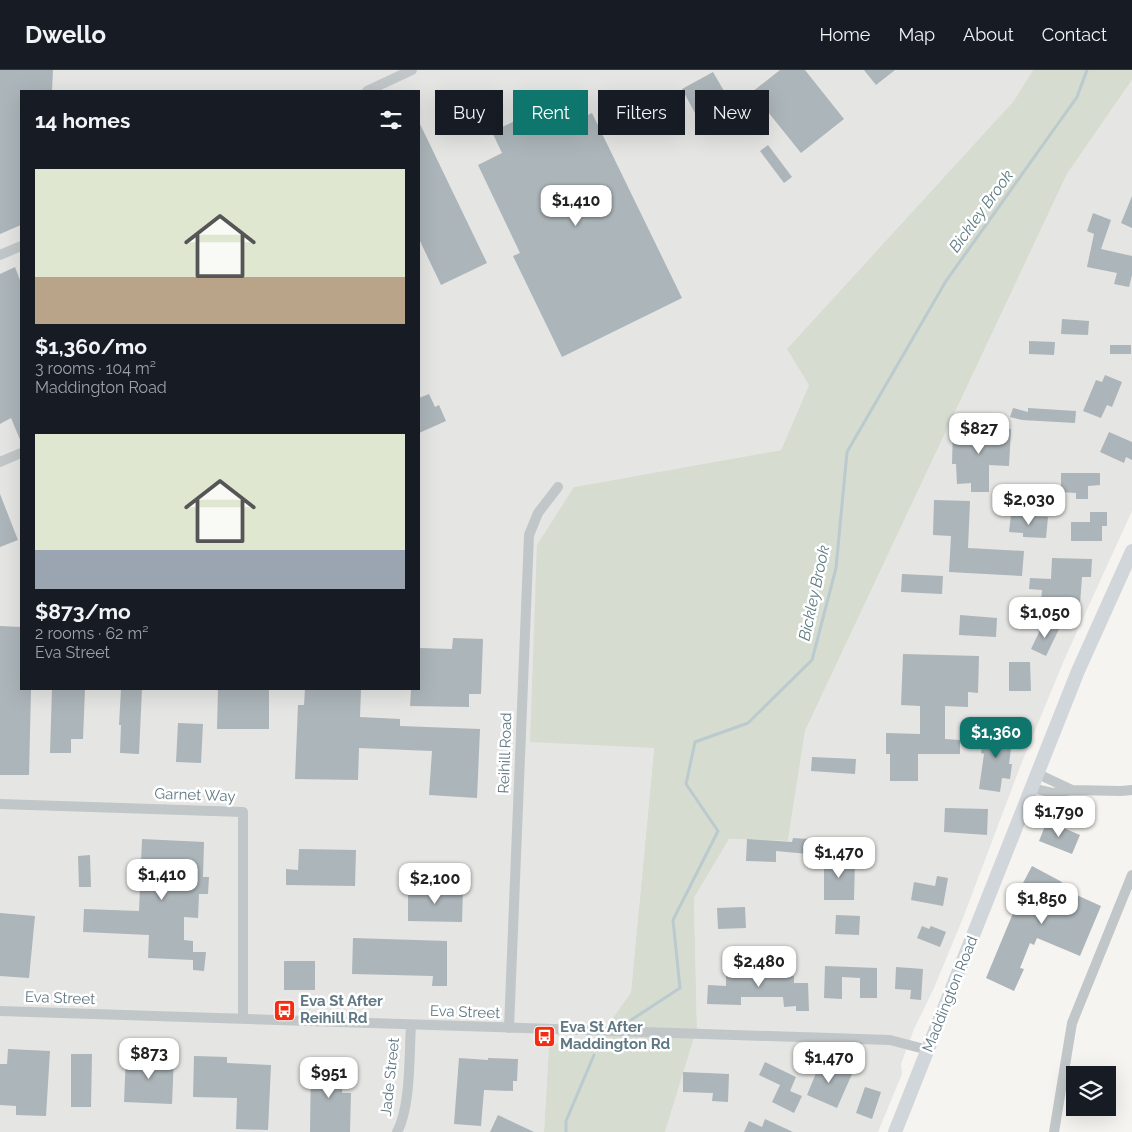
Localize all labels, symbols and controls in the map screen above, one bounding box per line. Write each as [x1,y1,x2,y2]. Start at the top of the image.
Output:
text: Dwello [25,20,106,49]
text: Home [819,24,870,45]
text: Map [898,24,935,45]
text: About [963,24,1014,45]
text: Contact [1042,24,1107,45]
chip: Buy [435,90,503,135]
chip: Rent [513,90,588,135]
chip: Filters [598,90,685,135]
chip: New [695,90,769,135]
icon: filters [377,106,405,134]
text: 14 homes [35,108,130,133]
water label: Bickley Brook [945,166,1017,256]
pin: $1,410 [535,184,617,227]
text: $1,410 [552,191,600,210]
icon: home [175,201,265,291]
text: $1,360/mo [35,334,147,359]
text: 3 rooms · 104 m² [35,359,156,378]
text: Maddington Road [35,378,167,397]
pin: $827 [949,412,1009,455]
text: $827 [960,419,998,438]
icon: home [175,466,265,556]
pin: $2,030 [988,484,1070,526]
text: $2,030 [1003,490,1055,509]
water label: Bickley Brook [795,543,833,642]
pin: $1,050 [1004,596,1086,639]
text: $873/mo [35,599,131,624]
text: $1,050 [1020,603,1070,622]
text: 2 rooms · 62 m² [35,624,148,643]
text: Eva Street [35,643,110,662]
street label: Reihill Road [495,712,515,794]
pin: $1,360 [955,716,1037,759]
text: $1,360 [971,723,1021,742]
street label: Garnet Way [154,785,236,805]
pin: $1,790 [1018,796,1100,838]
text: $1,790 [1034,802,1084,821]
pin: $1,470 [798,836,880,879]
text: $1,470 [814,843,864,862]
pin: $1,410 [121,858,203,901]
pin: $2,100 [394,862,476,905]
text: $1,410 [138,865,186,884]
text: $2,100 [410,869,460,888]
pin: $1,850 [1001,882,1083,925]
text: $1,850 [1017,889,1067,908]
street label: Maddington Road [919,933,981,1055]
pin: $2,480 [718,946,800,988]
text: $2,480 [733,952,785,971]
street label: Eva Street [25,988,95,1008]
place label: Eva St After Reihill Rd [300,992,383,1027]
bus stop icon: Eva St After Reihill Rd [272,998,296,1022]
street label: Eva Street [430,1002,500,1022]
place label: Eva St After Maddington Rd [560,1018,670,1053]
bus stop icon: Eva St After Maddington Rd [532,1024,556,1048]
street label: Jade Street [377,1037,403,1117]
pin: $873 [119,1038,179,1080]
pin: $1,470 [788,1042,870,1084]
text: $873 [130,1044,168,1063]
text: $1,470 [804,1048,854,1067]
pin: $951 [299,1056,359,1099]
text: $951 [311,1063,347,1082]
map controls [1066,1066,1116,1116]
button: layers [1066,1066,1116,1116]

